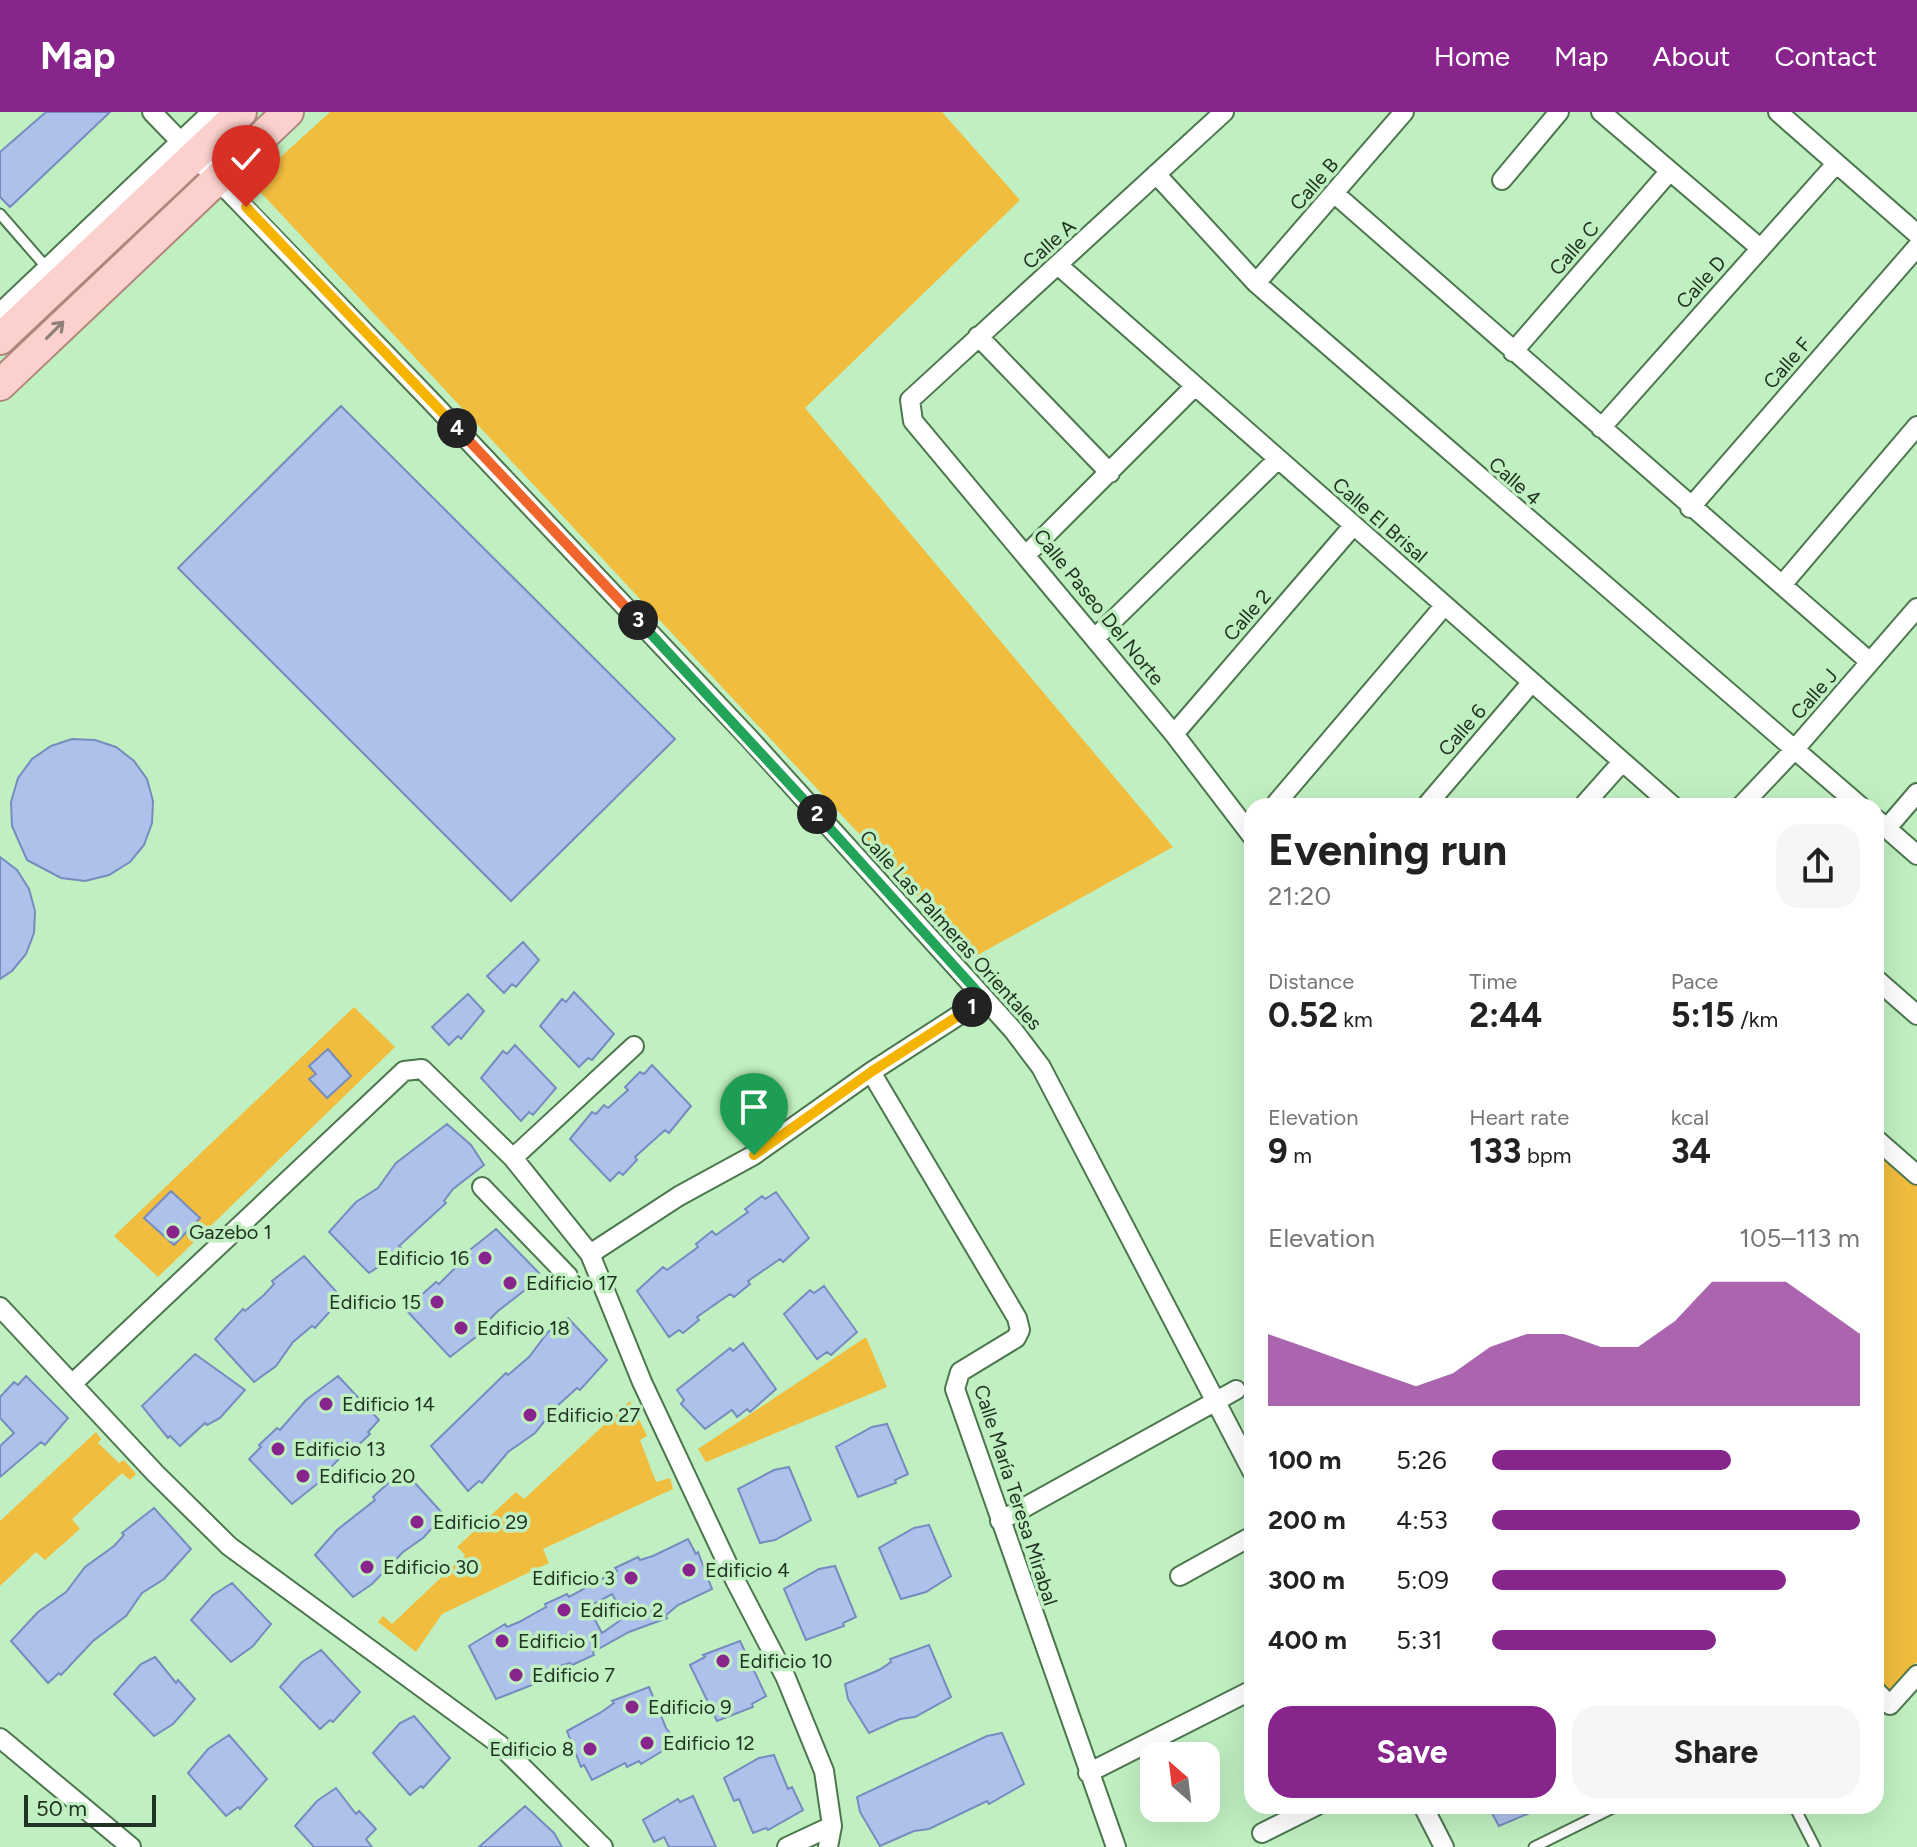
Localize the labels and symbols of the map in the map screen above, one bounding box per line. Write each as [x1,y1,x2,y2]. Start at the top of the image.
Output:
pin [212,125,280,207]
street label: Calle B [1285,153,1343,215]
street label: Calle A [1018,214,1081,274]
street label: Calle C [1544,216,1604,280]
street label: Calle D [1671,251,1731,313]
one-way arrow [45,321,64,340]
street label: Calle F [1758,332,1816,394]
pin: 4 [437,408,477,448]
street label: Calle 4 [1484,452,1546,510]
street label: Calle El Brisal [1328,472,1432,568]
street label: Calle Paseo Del Norte [1029,524,1169,690]
street label: Calle 2 [1218,584,1276,646]
pin: 3 [618,600,658,640]
street label: Calle J [1785,664,1843,724]
street label: Calle 6 [1433,699,1491,761]
pin: 2 [797,794,837,834]
street label: Calle Las Palmeras Orientales [855,825,1047,1035]
pin: 1 [952,987,992,1027]
pin [720,1073,788,1155]
place label: Gazebo 1 [189,1220,272,1244]
marker: Gazebo 1 [164,1223,182,1241]
place label: Edificio 16 [377,1246,469,1270]
marker: Edificio 16 [476,1249,494,1267]
place label: Edificio 17 [526,1271,617,1295]
marker: Edificio 17 [501,1274,519,1292]
place label: Edificio 15 [329,1290,421,1314]
marker: Edificio 15 [428,1293,446,1311]
place label: Edificio 18 [477,1316,570,1340]
marker: Edificio 18 [452,1319,470,1337]
street label: Calle María Teresa Mirabal [969,1382,1063,1608]
place label: Edificio 14 [342,1392,435,1416]
marker: Edificio 14 [317,1395,335,1413]
place label: Edificio 27 [546,1403,640,1427]
marker: Edificio 27 [521,1406,539,1424]
place label: Edificio 13 [294,1437,385,1461]
marker: Edificio 13 [269,1440,287,1458]
place label: Edificio 20 [319,1464,415,1488]
marker: Edificio 20 [294,1467,312,1485]
place label: Edificio 29 [433,1510,528,1534]
marker: Edificio 29 [408,1513,426,1531]
place label: Edificio 30 [383,1555,479,1579]
marker: Edificio 30 [358,1558,376,1576]
place label: Edificio 4 [705,1558,790,1582]
marker: Edificio 4 [680,1561,698,1579]
place label: Edificio 3 [532,1566,615,1590]
marker: Edificio 3 [622,1569,640,1587]
place label: Edificio 2 [580,1598,663,1622]
marker: Edificio 2 [555,1601,573,1619]
place label: Edificio 1 [518,1629,598,1653]
marker: Edificio 1 [493,1632,511,1650]
place label: Edificio 10 [739,1649,832,1673]
marker: Edificio 10 [714,1652,732,1670]
place label: Edificio 7 [532,1663,615,1687]
marker: Edificio 7 [507,1666,525,1684]
place label: Edificio 9 [648,1695,732,1719]
marker: Edificio 9 [623,1698,641,1716]
place label: Edificio 12 [663,1731,755,1755]
marker: Edificio 12 [638,1734,656,1752]
place label: Edificio 8 [490,1737,574,1761]
marker: Edificio 8 [581,1740,599,1758]
north arrow [1140,1742,1220,1822]
scale bar [24,1791,156,1827]

